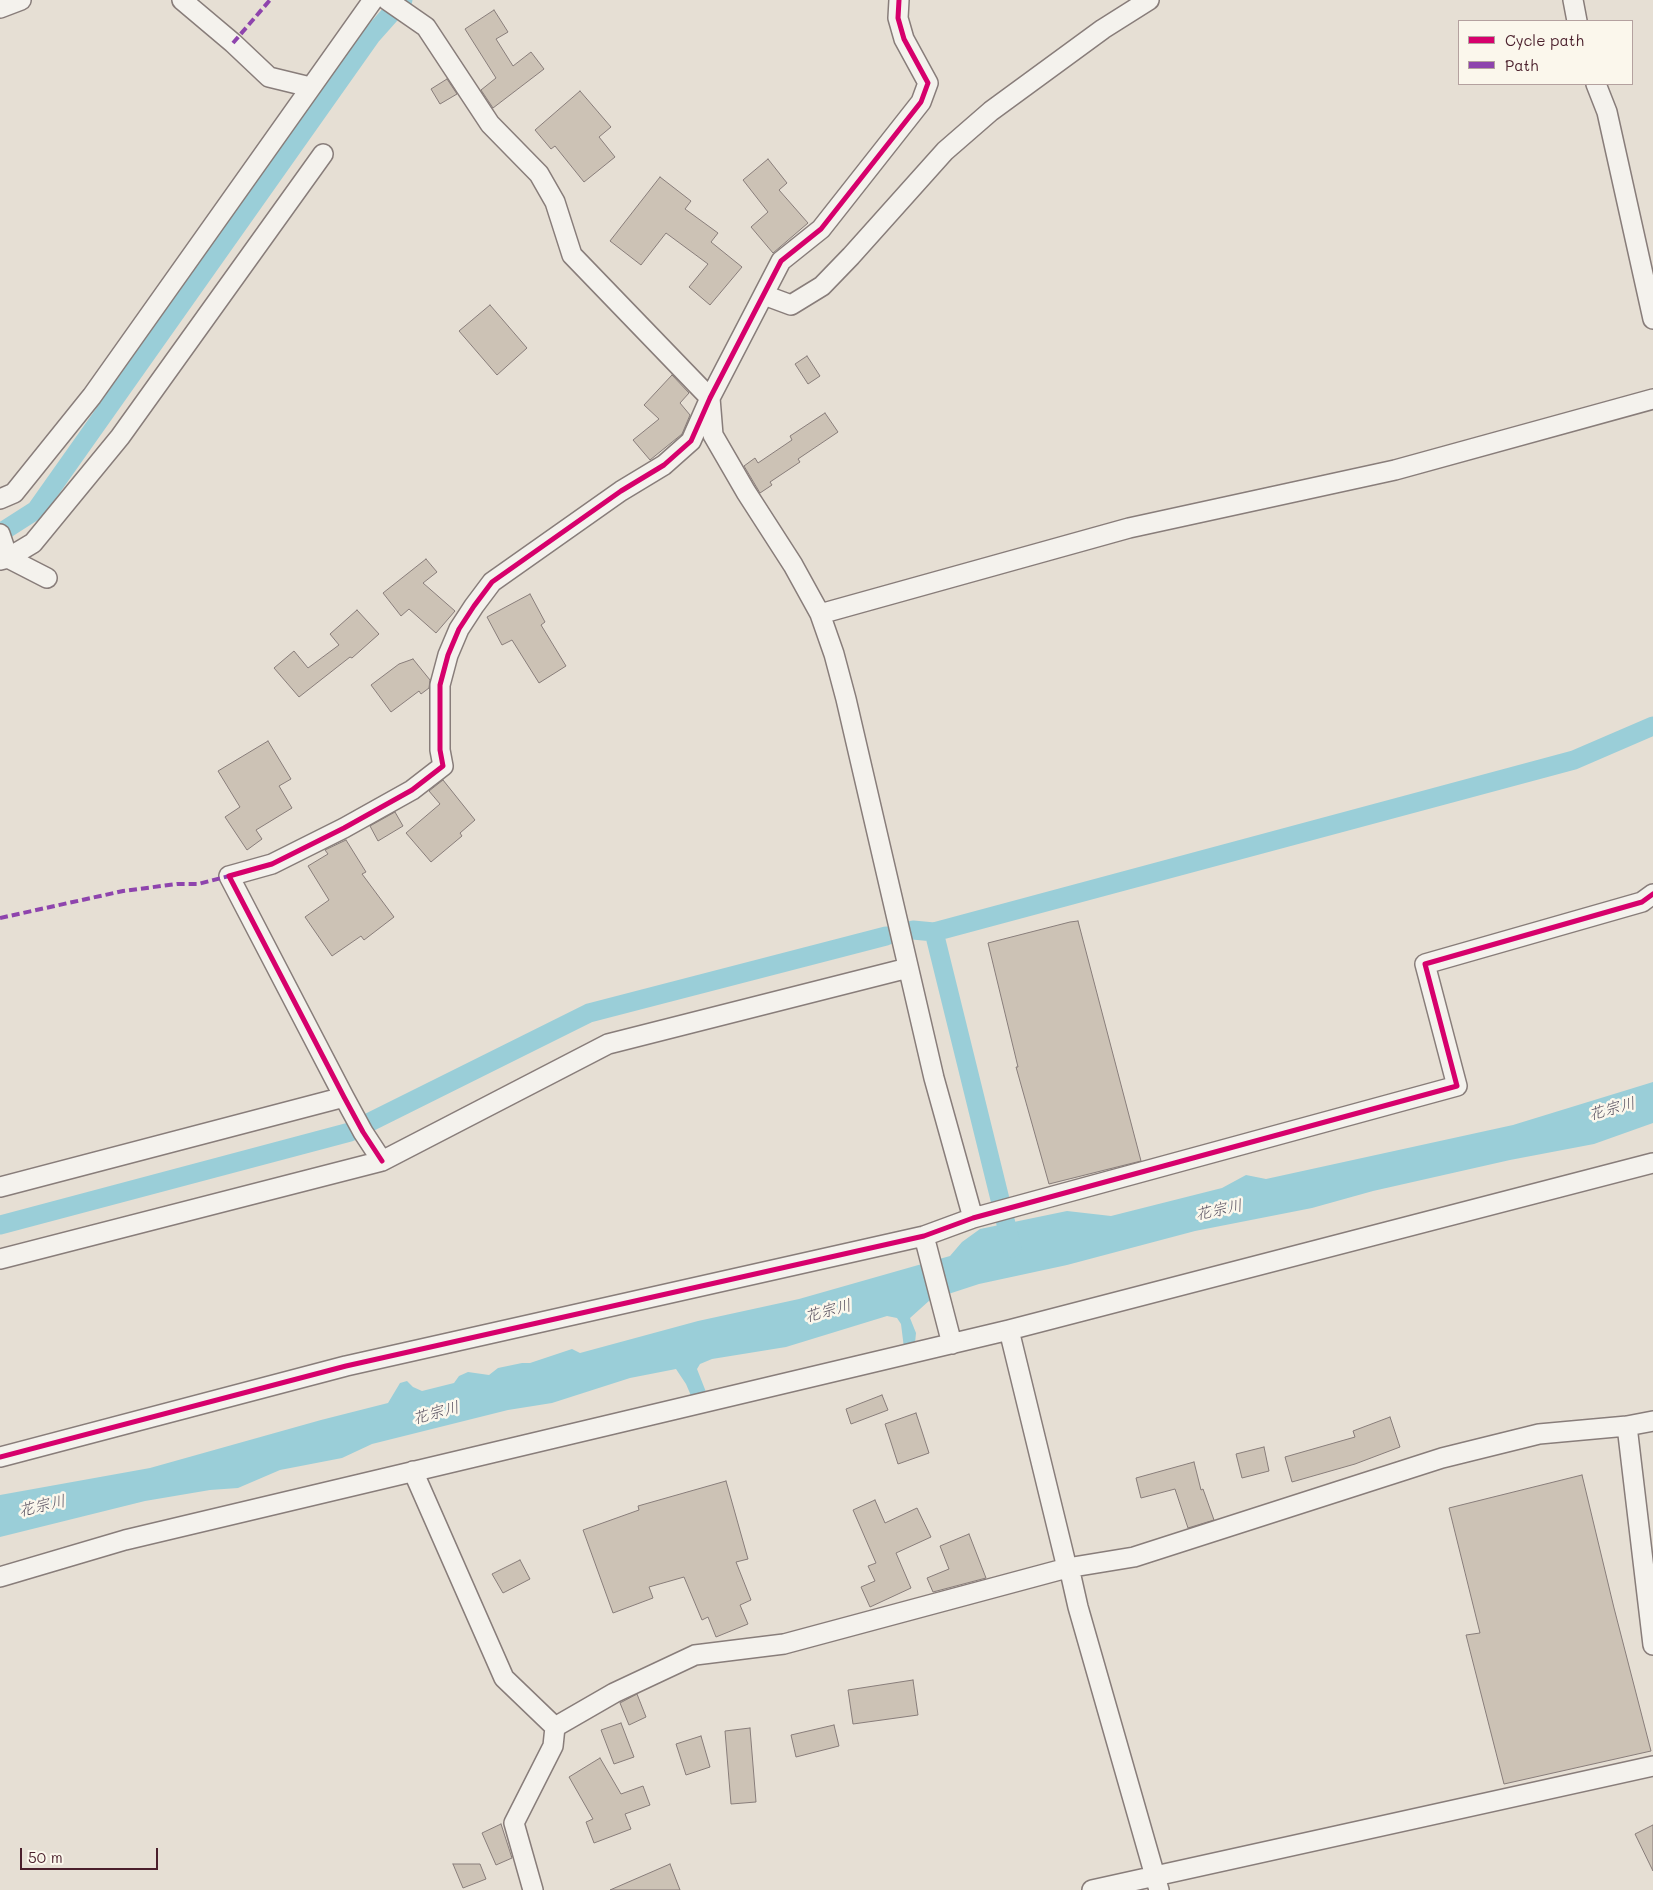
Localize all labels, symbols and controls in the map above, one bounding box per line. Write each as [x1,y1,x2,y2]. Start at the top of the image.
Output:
legend [1458,20,1633,85]
text: Cycle path [1505,30,1584,50]
text: Path [1505,55,1539,75]
water label: 花宗川 [1586,1094,1638,1124]
water label: 花宗川 [1194,1196,1244,1224]
water label: 花宗川 [802,1296,854,1326]
water label: 花宗川 [410,1398,462,1428]
water label: 花宗川 [16,1491,68,1521]
scale bar [22,1838,160,1870]
text: 50 m [28,1847,63,1867]

